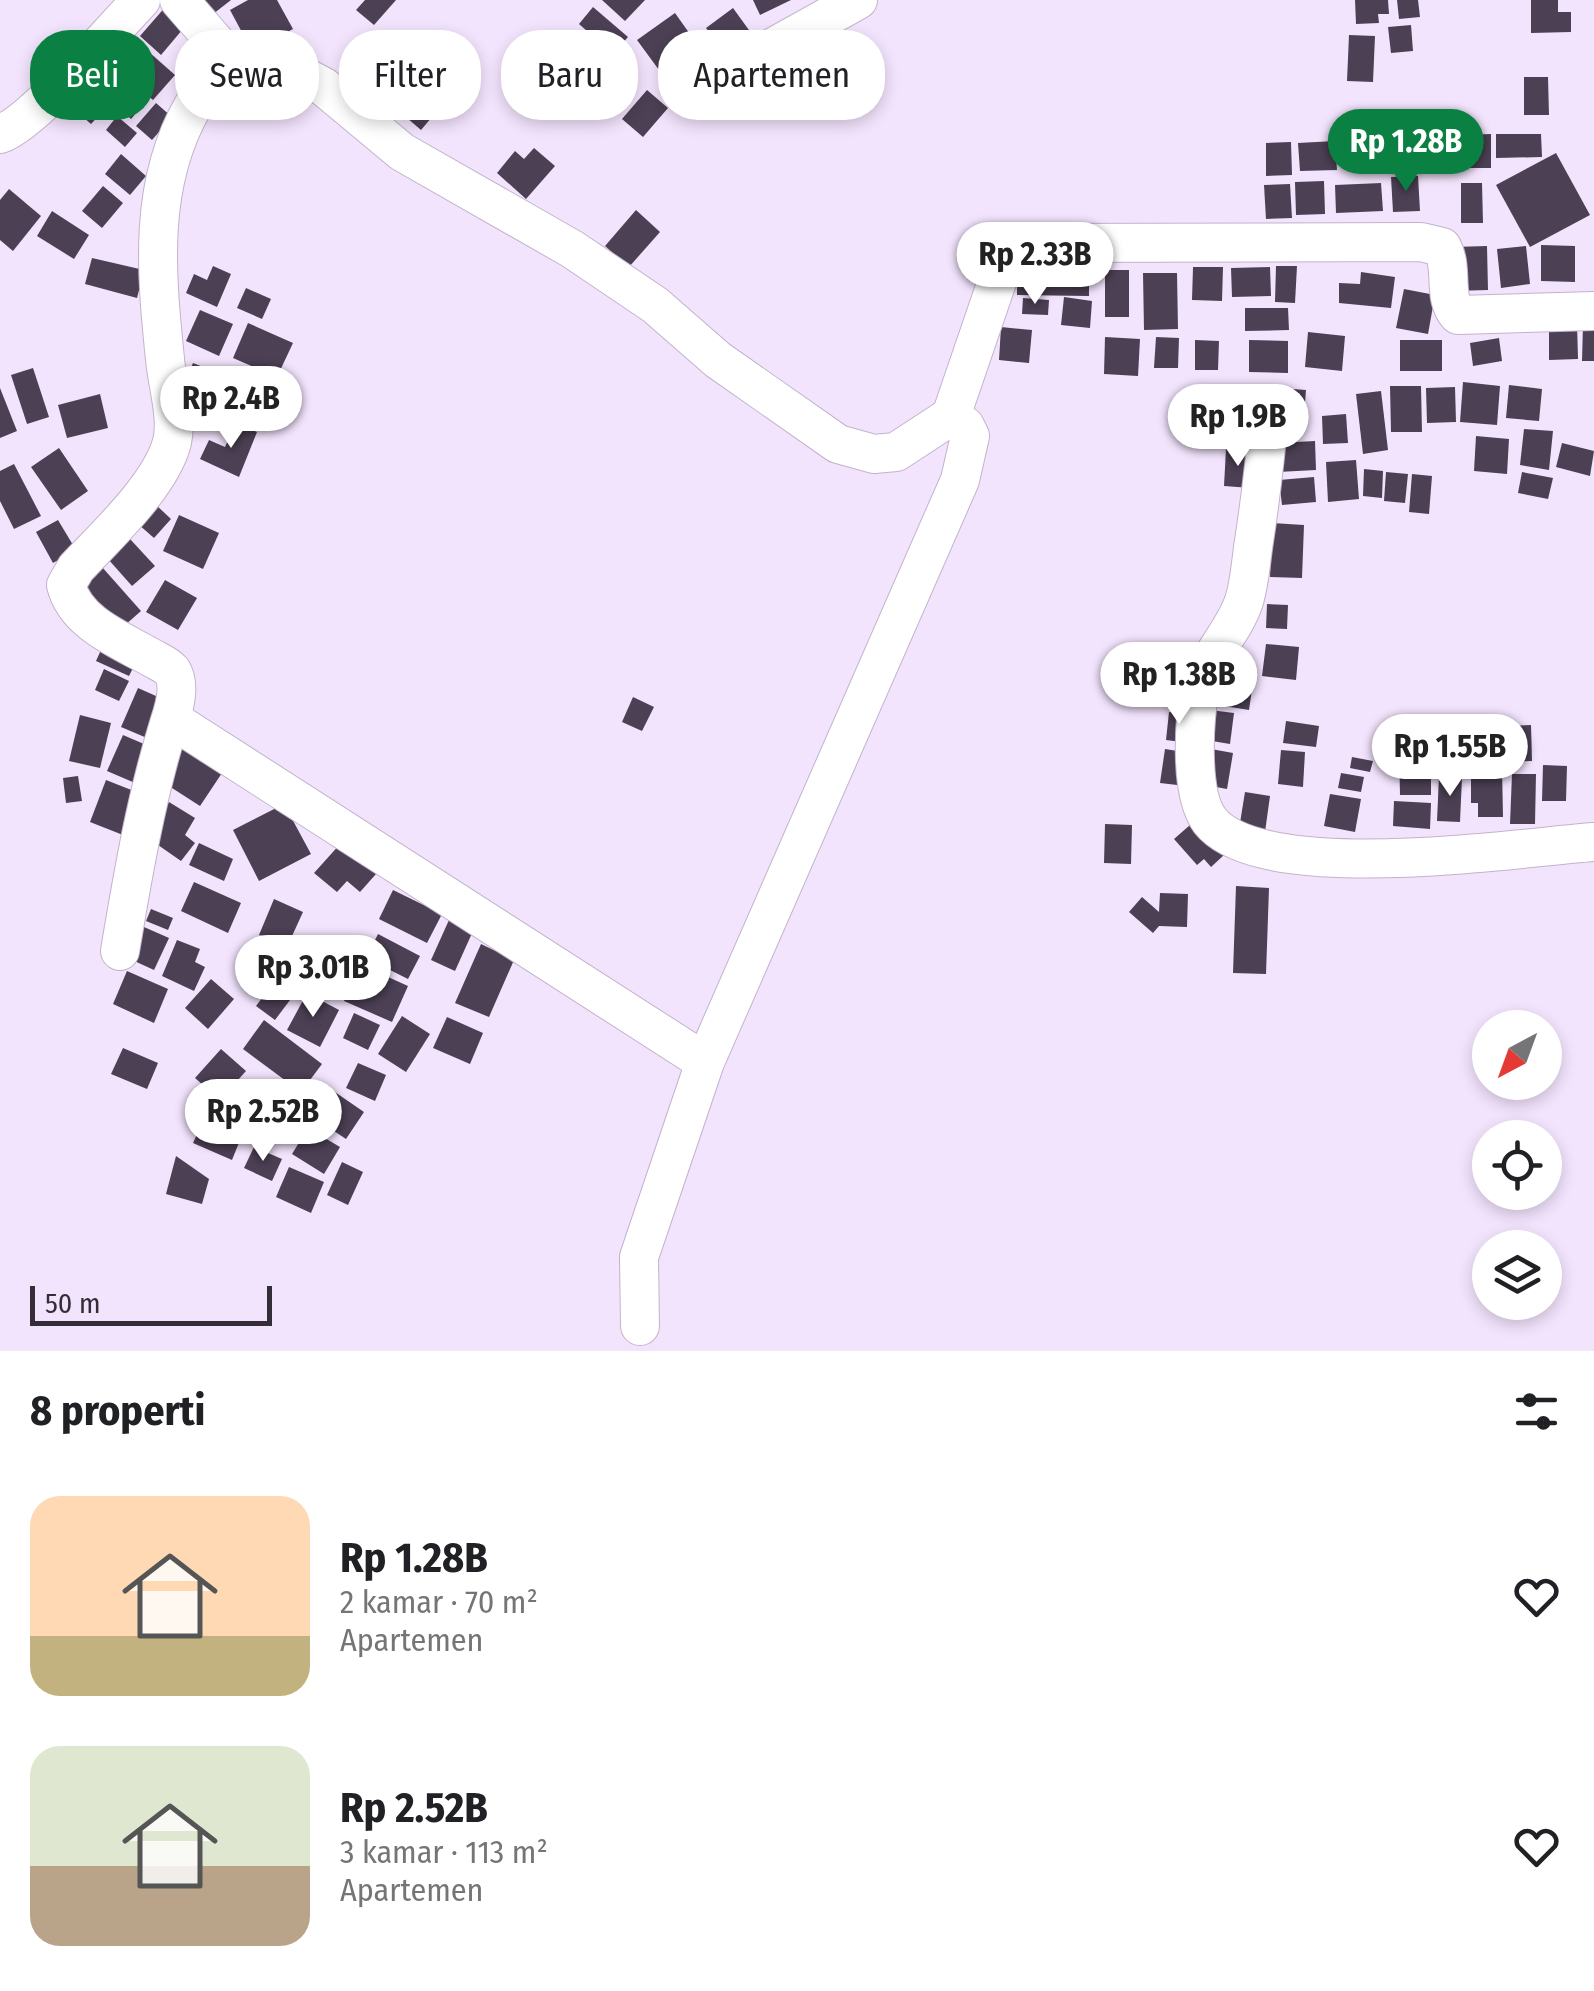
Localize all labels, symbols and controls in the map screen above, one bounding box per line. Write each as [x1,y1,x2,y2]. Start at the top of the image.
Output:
chip: Beli [30,30,155,120]
chip: Sewa [175,30,319,120]
chip: Filter [339,30,481,120]
chip: Baru [501,30,638,120]
chip: Apartemen [658,30,885,120]
pin: Rp 1.28B [1303,109,1509,194]
text: Rp 1.28B [1350,122,1462,160]
pin: Rp 2.33B [932,222,1138,307]
text: Rp 2.33B [979,235,1091,273]
pin: Rp 2.4B [139,366,323,451]
text: Rp 2.4B [182,379,280,417]
pin: Rp 1.9B [1146,384,1330,469]
text: Rp 1.9B [1190,397,1286,435]
pin: Rp 1.38B [1076,642,1282,727]
text: Rp 1.38B [1122,655,1236,693]
pin: Rp 1.55B [1347,714,1553,799]
text: Rp 1.55B [1394,727,1506,765]
pin: Rp 3.01B [210,935,416,1020]
text: Rp 3.01B [257,948,369,986]
north arrow [1472,1010,1562,1100]
map controls [1472,1010,1562,1320]
pin: Rp 2.52B [160,1079,366,1164]
text: Rp 2.52B [207,1092,319,1130]
button: locate [1472,1120,1562,1210]
button: layers [1472,1230,1562,1320]
scale bar [30,1281,272,1326]
text: 50 m [45,1287,101,1320]
icon: filters [1509,1384,1564,1439]
text: 8 properti [30,1386,205,1436]
text: Rp 1.28B [340,1533,488,1583]
icon: home [110,1536,230,1656]
icon: heart [1509,1569,1564,1624]
text: 2 kamar · 70 m² [340,1583,538,1621]
text: Apartemen [340,1621,484,1659]
text: Rp 2.52B [340,1783,488,1833]
icon: home [110,1786,230,1906]
icon: heart [1509,1819,1564,1874]
text: 3 kamar · 113 m² [340,1833,548,1871]
text: Apartemen [340,1871,484,1909]

